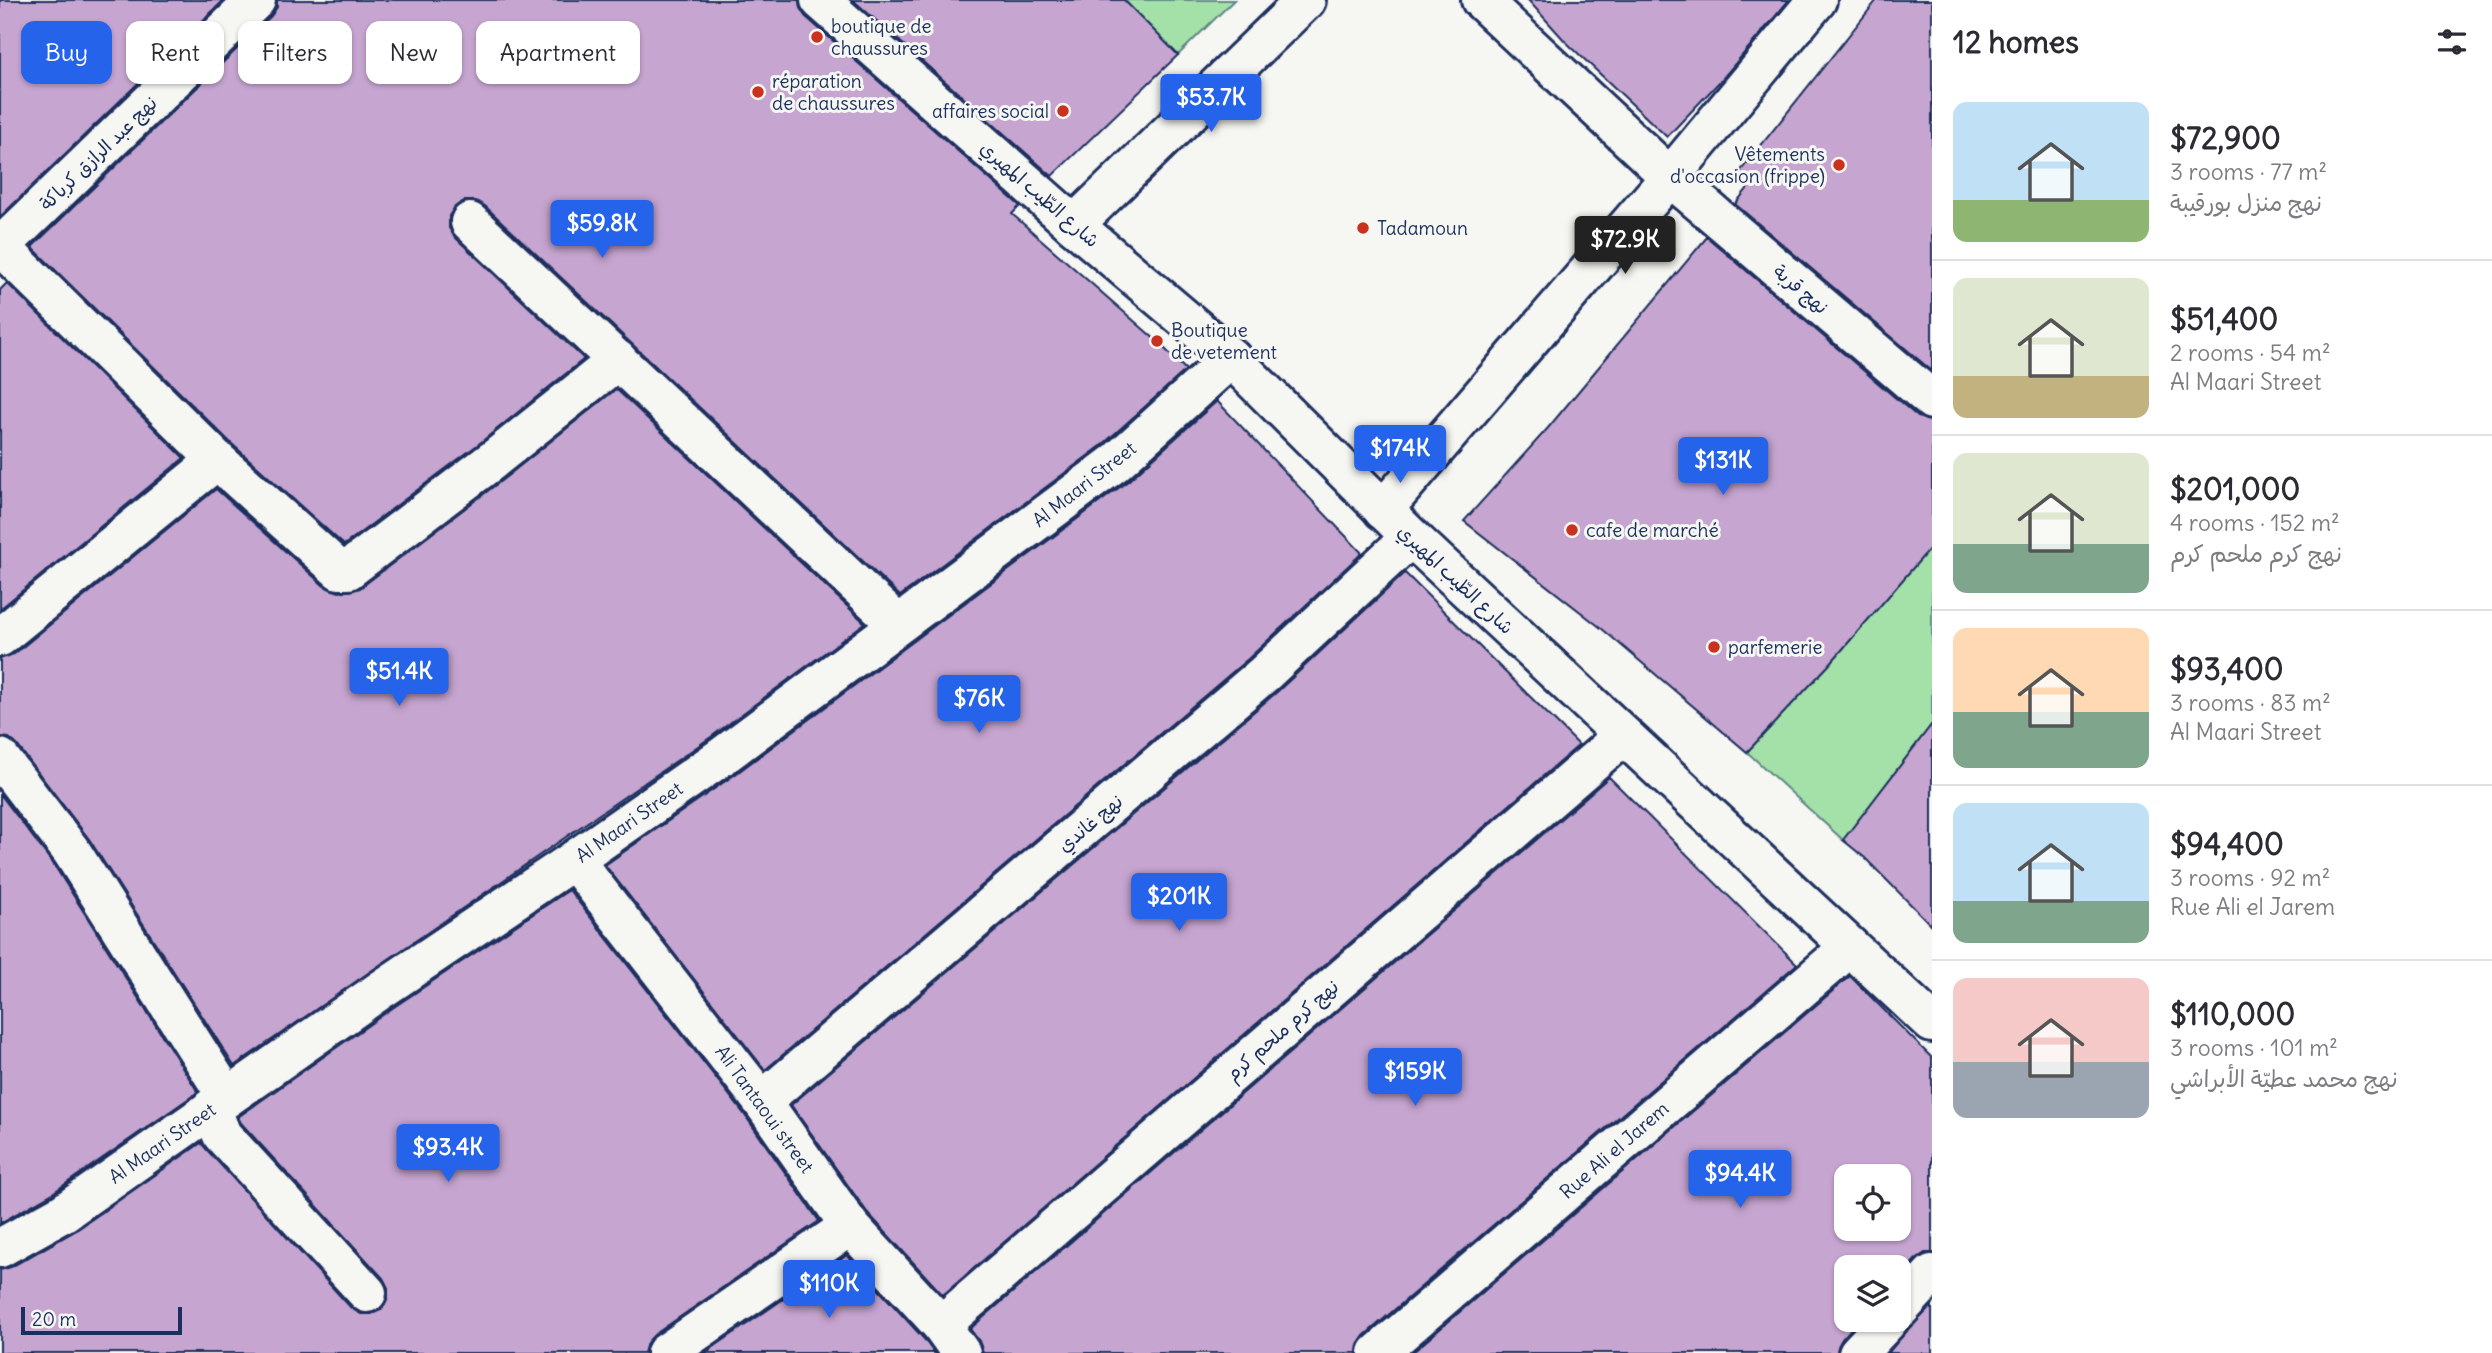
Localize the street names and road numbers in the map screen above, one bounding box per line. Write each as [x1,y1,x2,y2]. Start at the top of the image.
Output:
street label: نهج عبد الرازق كرباكة [34,91,163,216]
street label: شارع الطّيب المهيري [974,136,1104,255]
street label: نهج قربة [1768,259,1833,320]
street label: Al Maari Street [1027,436,1141,532]
street label: شارع الطّيب المهيري [1391,519,1519,641]
street label: Al Maari Street [571,776,687,868]
street label: نهج غاندي [1053,789,1129,859]
street label: نهج كرم ملحم كرم [1221,974,1345,1088]
street label: Ali Tantaoui street [710,1040,820,1178]
street label: Rue Ali el Jarem [1555,1096,1673,1204]
street label: Al Maari Street [104,1097,220,1189]

